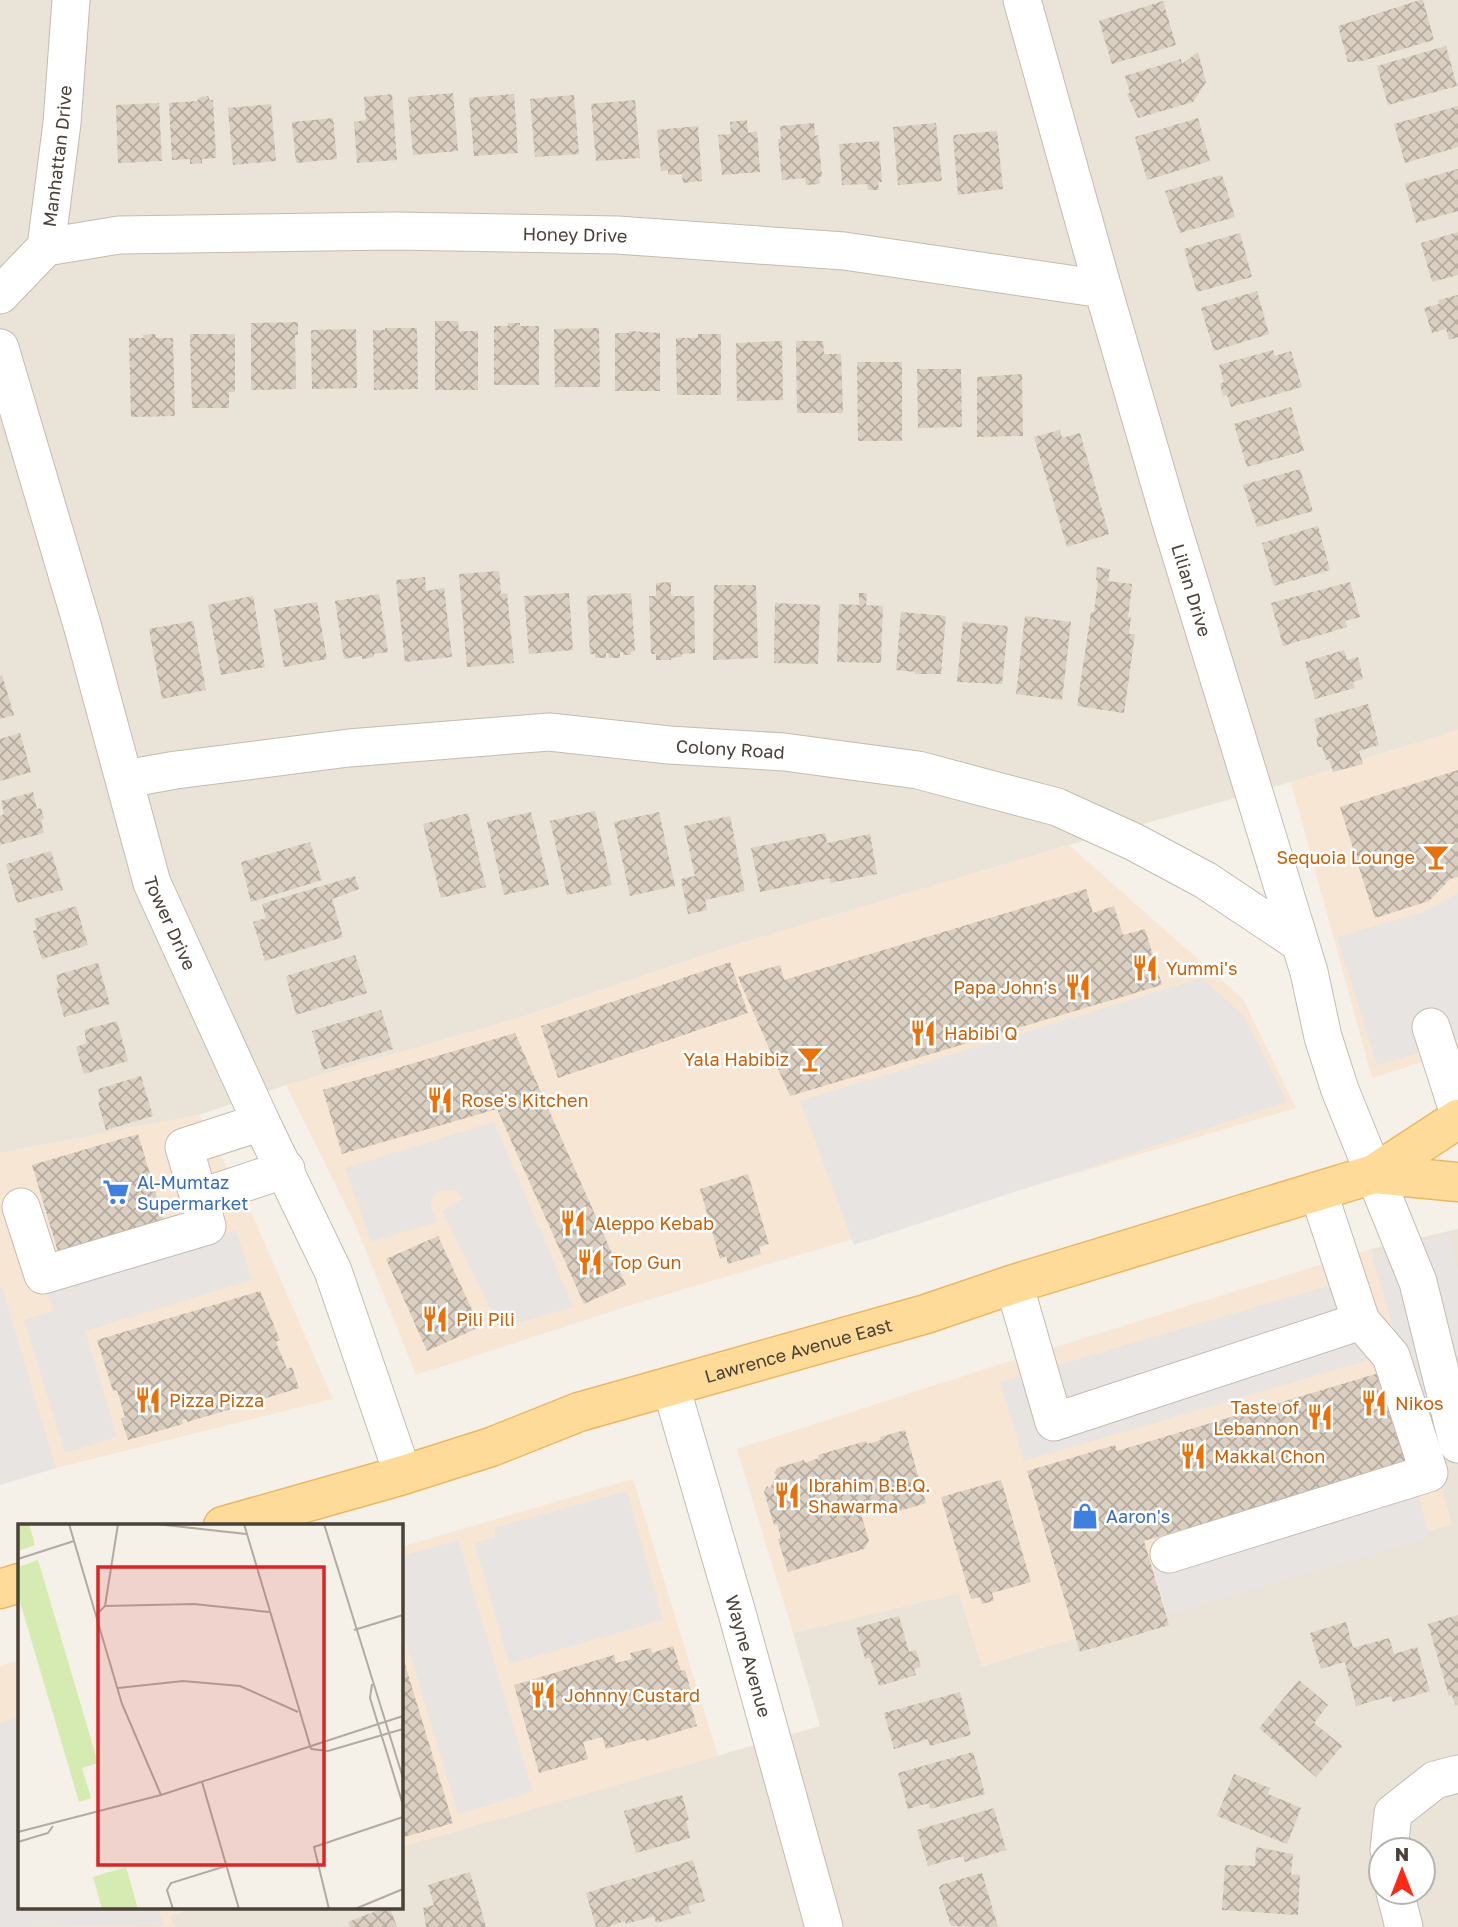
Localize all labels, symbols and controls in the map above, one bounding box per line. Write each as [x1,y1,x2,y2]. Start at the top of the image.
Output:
street label: Manhattan Drive [38,85,76,228]
street label: Honey Drive [522,222,628,247]
street label: Lilian Drive [1167,541,1216,639]
street label: Colony Road [675,734,785,763]
bar icon: Sequoia Lounge [1421,842,1451,872]
place label: Sequoia Lounge [1276,846,1415,868]
street label: Tower Drive [140,874,201,973]
restaurant icon: Yummi's [1130,953,1160,983]
place label: Yummi's [1166,957,1238,979]
restaurant icon: Papa John's [1063,972,1093,1002]
place label: Papa John's [953,976,1057,998]
restaurant icon: Habibi Q [908,1018,938,1048]
place label: Habibi Q [944,1022,1017,1044]
bar icon: Yala Habibiz [795,1044,825,1074]
place label: Yala Habibiz [684,1048,789,1070]
restaurant icon: Rose's Kitchen [425,1085,455,1115]
place label: Rose's Kitchen [461,1089,589,1111]
place label: Al-Mumtaz Supermarket [137,1171,249,1214]
supermarket icon: Al-Mumtaz Supermarket [101,1177,131,1207]
restaurant icon: Aleppo Kebab [558,1208,588,1238]
place label: Aleppo Kebab [594,1212,714,1234]
restaurant icon: Top Gun [575,1247,605,1277]
place label: Top Gun [611,1251,682,1273]
restaurant icon: Pili Pili [420,1304,450,1334]
place label: Pili Pili [456,1308,515,1330]
street label: Lawrence Avenue East [702,1313,895,1387]
restaurant icon: Pizza Pizza [133,1385,163,1415]
restaurant icon: Nikos [1359,1388,1389,1418]
place label: Pizza Pizza [169,1389,264,1411]
place label: Nikos [1395,1392,1444,1414]
place label: Taste of Lebannon [1213,1396,1299,1439]
restaurant icon: Taste of Lebannon [1305,1402,1335,1432]
restaurant icon: Makkal Chon [1178,1441,1208,1471]
place label: Makkal Chon [1214,1445,1325,1467]
place label: Ibrahim B.B.Q. Shawarma [808,1474,931,1517]
restaurant icon: Ibrahim B.B.Q. Shawarma [772,1480,802,1510]
shop icon: Aaron's [1070,1501,1100,1531]
place label: Aaron's [1106,1505,1170,1527]
inset map [18,1524,402,1910]
street label: Wayne Avenue [721,1592,776,1720]
restaurant icon: Johnny Custard [528,1680,558,1710]
place label: Johnny Custard [564,1684,700,1706]
north arrow [1367,1836,1437,1906]
text: N [1395,1842,1409,1865]

